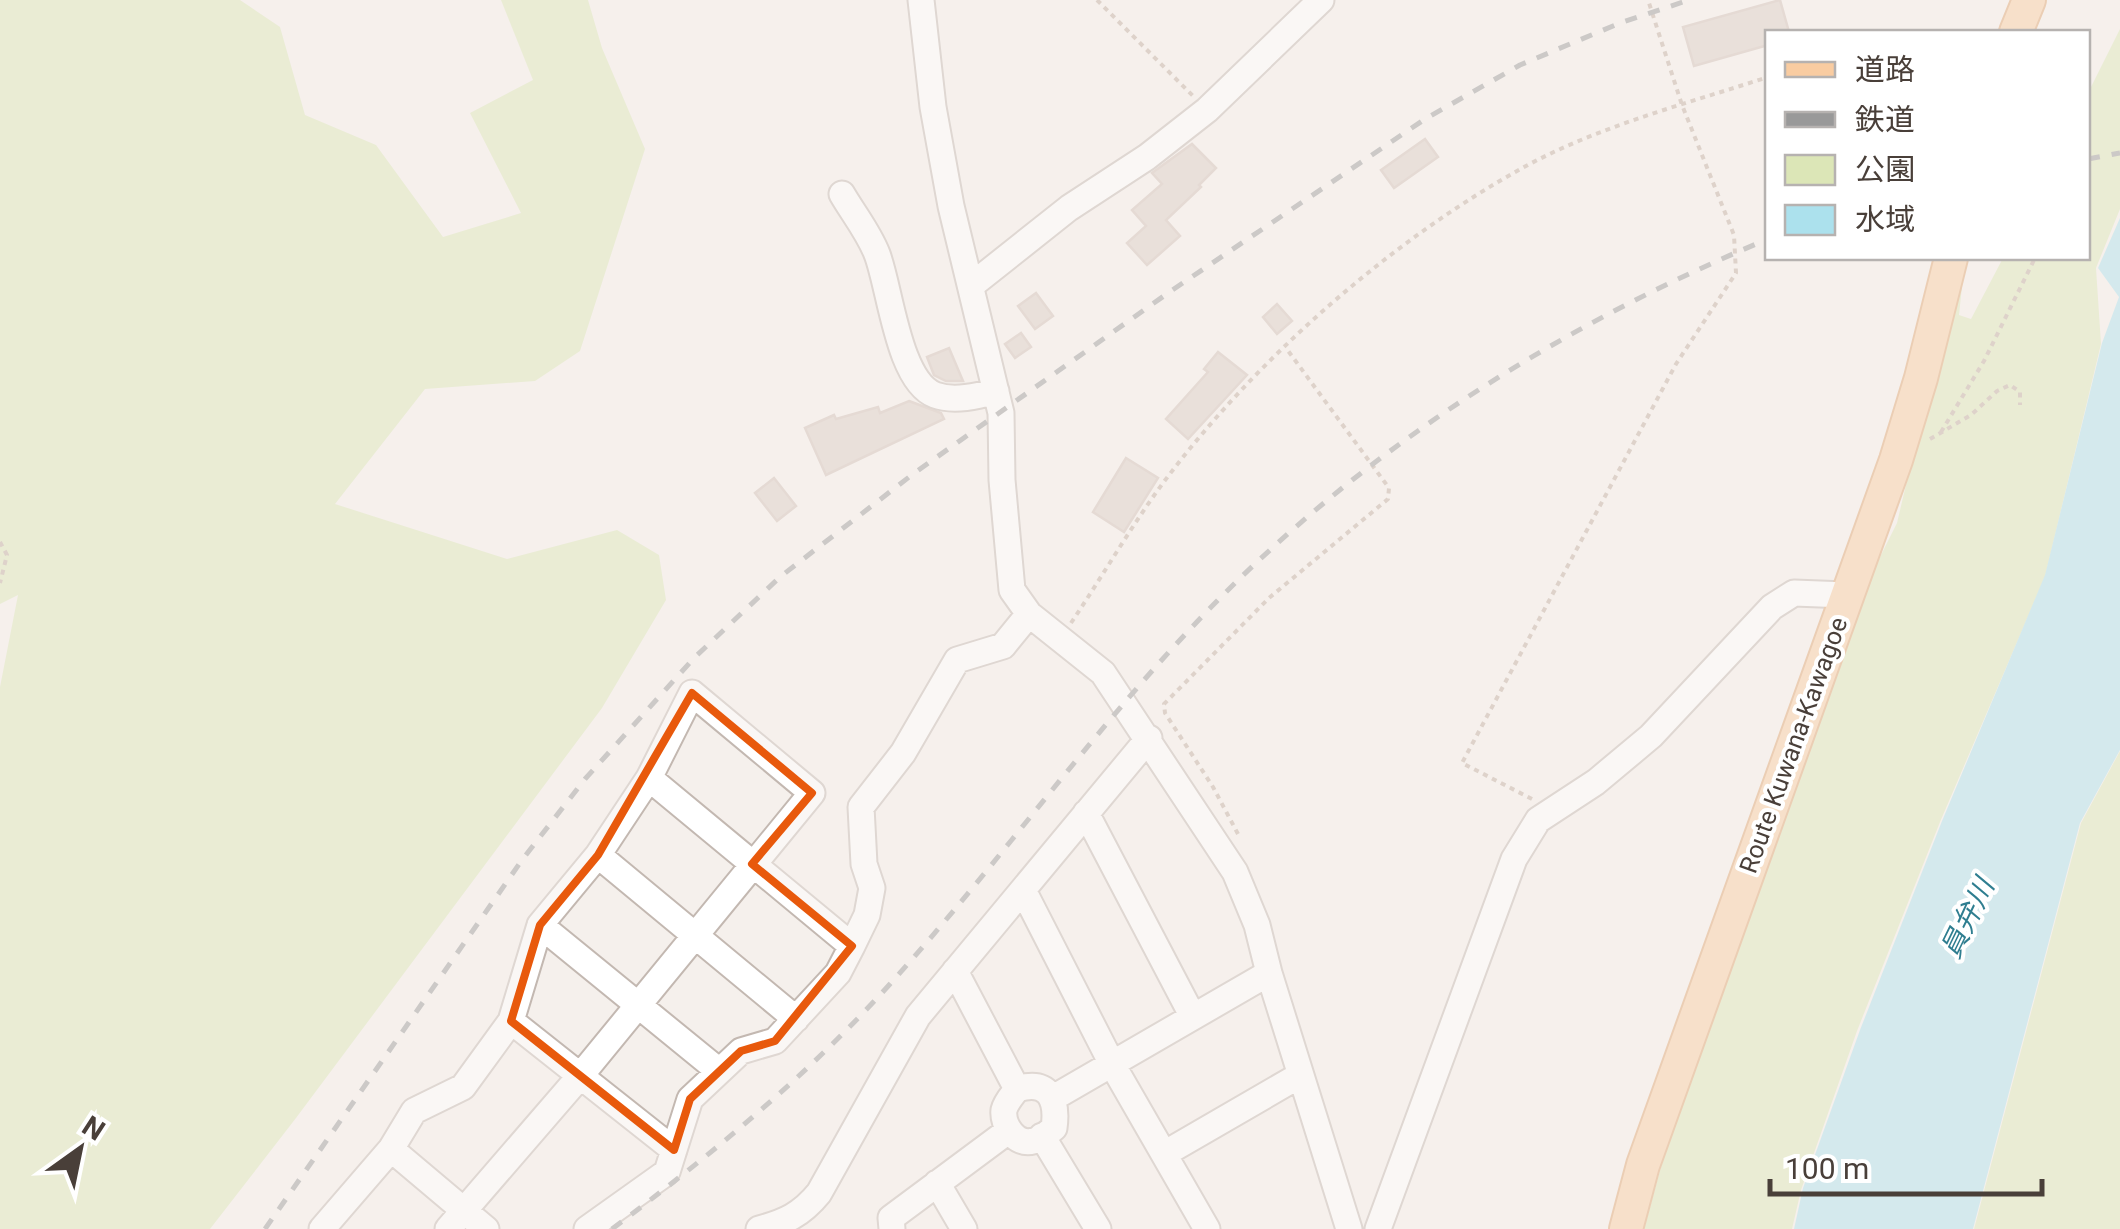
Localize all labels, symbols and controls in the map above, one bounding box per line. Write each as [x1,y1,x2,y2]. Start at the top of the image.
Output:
legend [1765,30,2090,260]
text: 道路 [1855,52,1915,87]
text: 鉄道 [1855,102,1915,137]
text: 公園 [1855,152,1915,187]
text: 水域 [1855,202,1915,237]
street label: Route Kuwana-Kawagoe [1734,613,1853,877]
water label: 員弁川 [1934,871,2002,963]
north arrow [30,1099,130,1199]
text: N [76,1109,111,1148]
scale bar [1770,1134,2042,1196]
text: 100 m [1785,1151,1869,1186]

